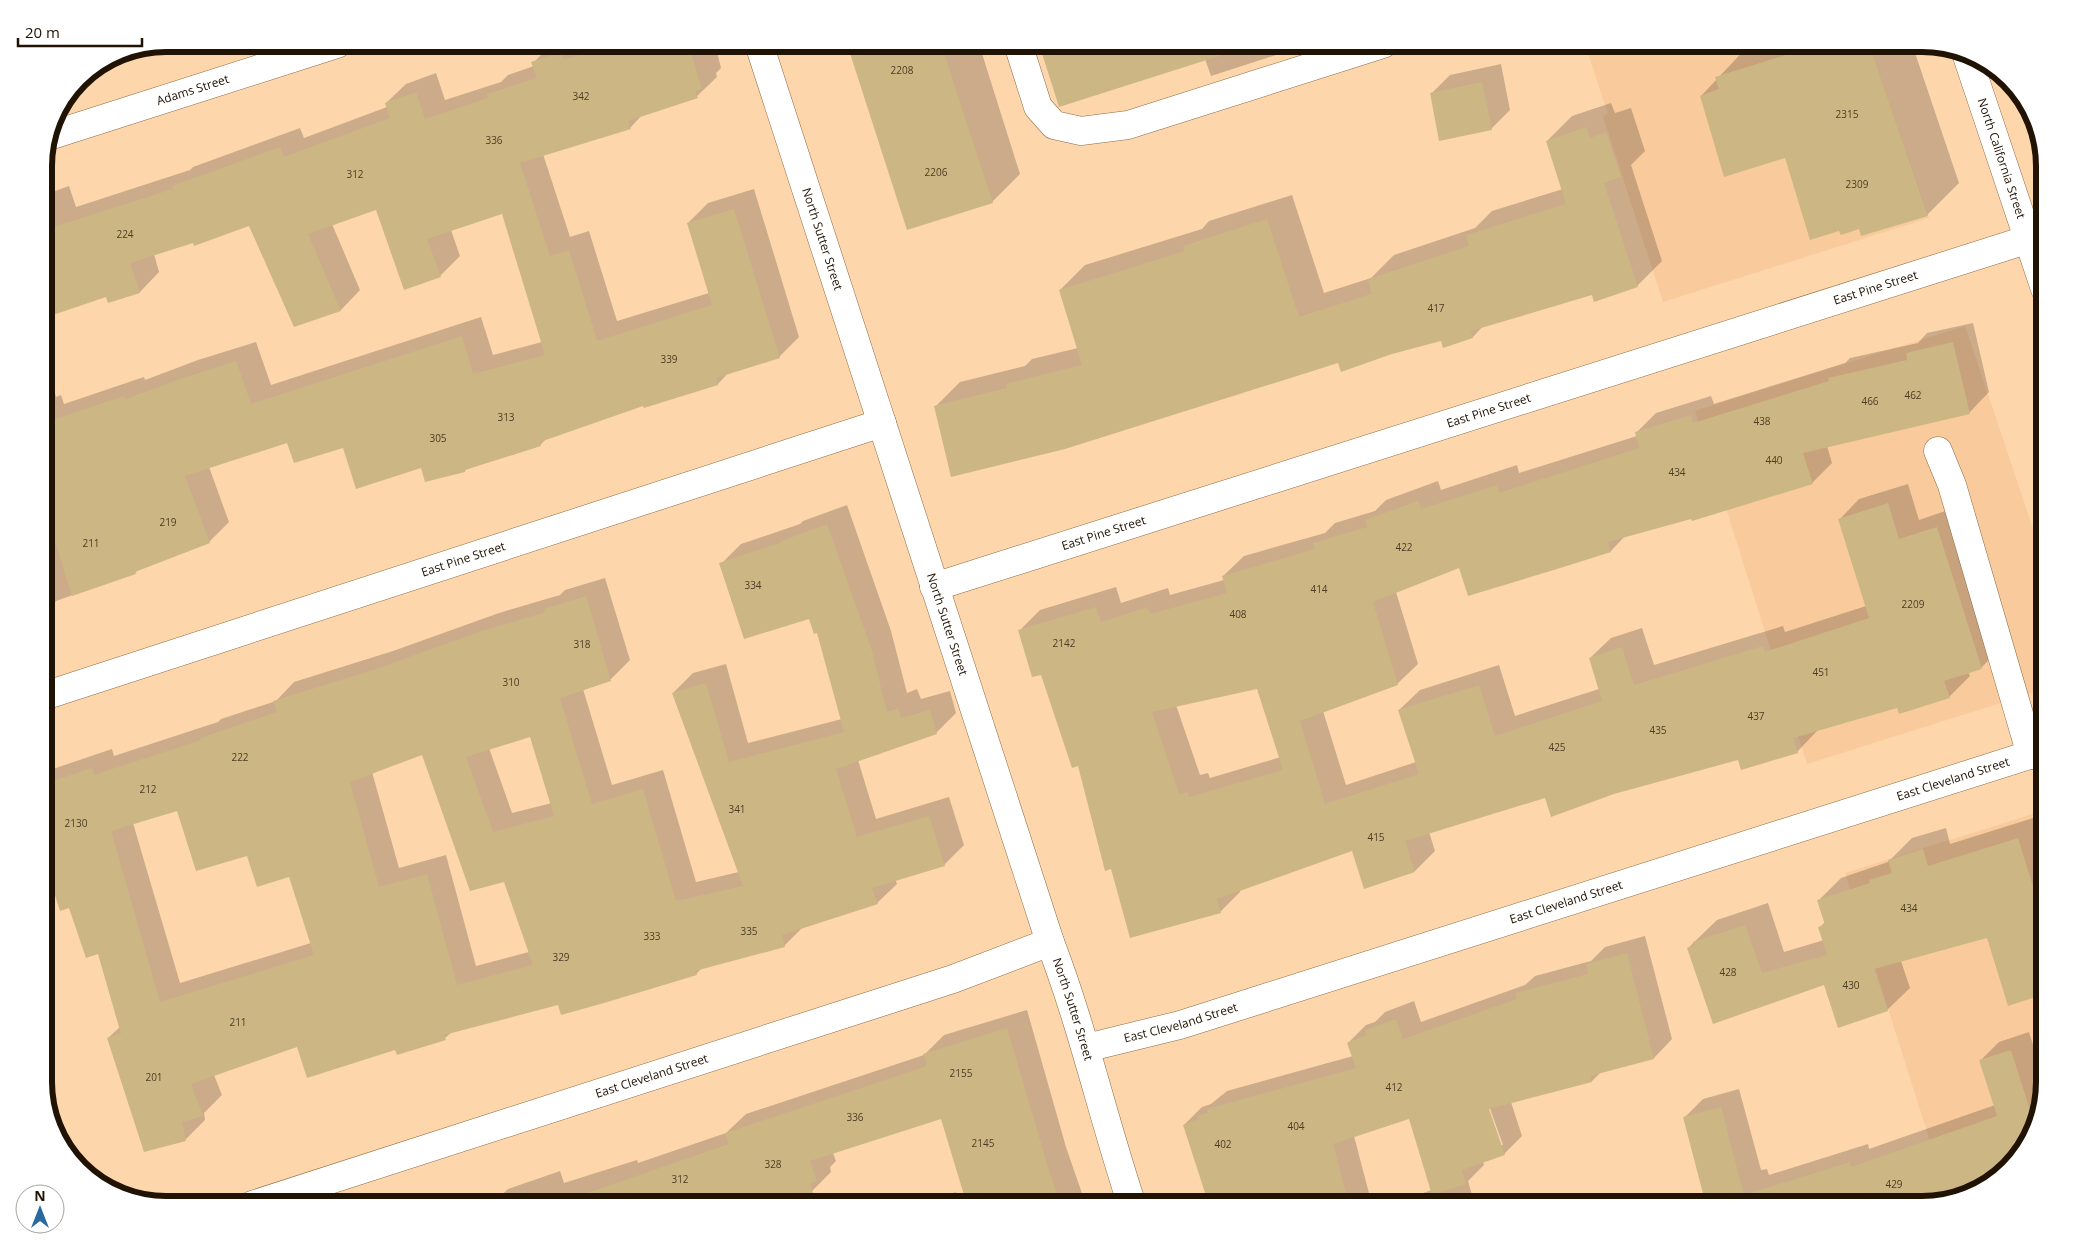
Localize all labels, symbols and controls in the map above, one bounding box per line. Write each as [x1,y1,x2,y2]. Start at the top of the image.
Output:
scale bar [18,15,141,47]
text: 20 m [25,22,60,42]
house number: 2208 [891,63,914,77]
street label: Adams Street [154,70,231,109]
house number: 342 [572,89,590,103]
street label: North California Street [1974,96,2030,221]
house number: 2315 [1836,107,1859,121]
house number: 336 [485,133,503,147]
house number: 2206 [925,165,948,179]
house number: 312 [346,167,364,181]
house number: 2309 [1846,177,1869,191]
street label: North Sutter Street [798,185,847,292]
house number: 224 [116,227,134,241]
street label: East Pine Street [1831,266,1920,309]
house number: 417 [1427,301,1445,315]
house number: 339 [660,352,678,366]
house number: 462 [1904,388,1922,402]
street label: East Pine Street [1444,389,1533,432]
house number: 466 [1861,394,1879,408]
house number: 313 [497,410,515,424]
house number: 438 [1753,414,1771,428]
house number: 305 [429,431,447,445]
house number: 440 [1765,453,1783,467]
house number: 434 [1668,465,1686,479]
street label: East Pine Street [1059,511,1148,554]
house number: 219 [159,515,177,529]
house number: 211 [82,536,100,550]
street label: East Pine Street [419,537,507,581]
house number: 422 [1395,540,1413,554]
street label: North Sutter Street [923,571,972,678]
house number: 334 [744,578,762,592]
house number: 414 [1310,582,1328,596]
house number: 2209 [1902,597,1925,611]
house number: 408 [1229,607,1247,621]
house number: 2142 [1053,636,1076,650]
house number: 318 [573,637,591,651]
house number: 451 [1812,665,1830,679]
house number: 310 [502,675,520,689]
house number: 437 [1747,709,1765,723]
house number: 435 [1649,723,1667,737]
house number: 425 [1548,740,1566,754]
house number: 222 [231,750,249,764]
street label: East Cleveland Street [1894,753,2012,805]
house number: 212 [139,782,157,796]
house number: 341 [728,802,746,816]
house number: 2130 [65,816,88,830]
house number: 415 [1367,830,1385,844]
street label: East Cleveland Street [1507,876,1625,928]
house number: 434 [1900,901,1918,915]
house number: 335 [740,924,758,938]
house number: 333 [643,929,661,943]
house number: 329 [552,950,570,964]
street label: North Sutter Street [1049,955,1097,1062]
house number: 428 [1719,965,1737,979]
house number: 430 [1842,978,1860,992]
street label: East Cleveland Street [1122,998,1240,1046]
house number: 211 [229,1015,247,1029]
street label: East Cleveland Street [593,1050,710,1102]
house number: 2155 [950,1066,973,1080]
house number: 201 [145,1070,163,1084]
house number: 412 [1385,1080,1403,1094]
house number: 336 [846,1110,864,1124]
house number: 404 [1287,1119,1305,1133]
house number: 2145 [972,1136,995,1150]
house number: 402 [1214,1137,1232,1151]
house number: 328 [764,1157,782,1171]
house number: 312 [671,1172,689,1186]
house number: 429 [1885,1177,1903,1191]
north arrow [15,1184,65,1234]
text: N [34,1186,46,1205]

